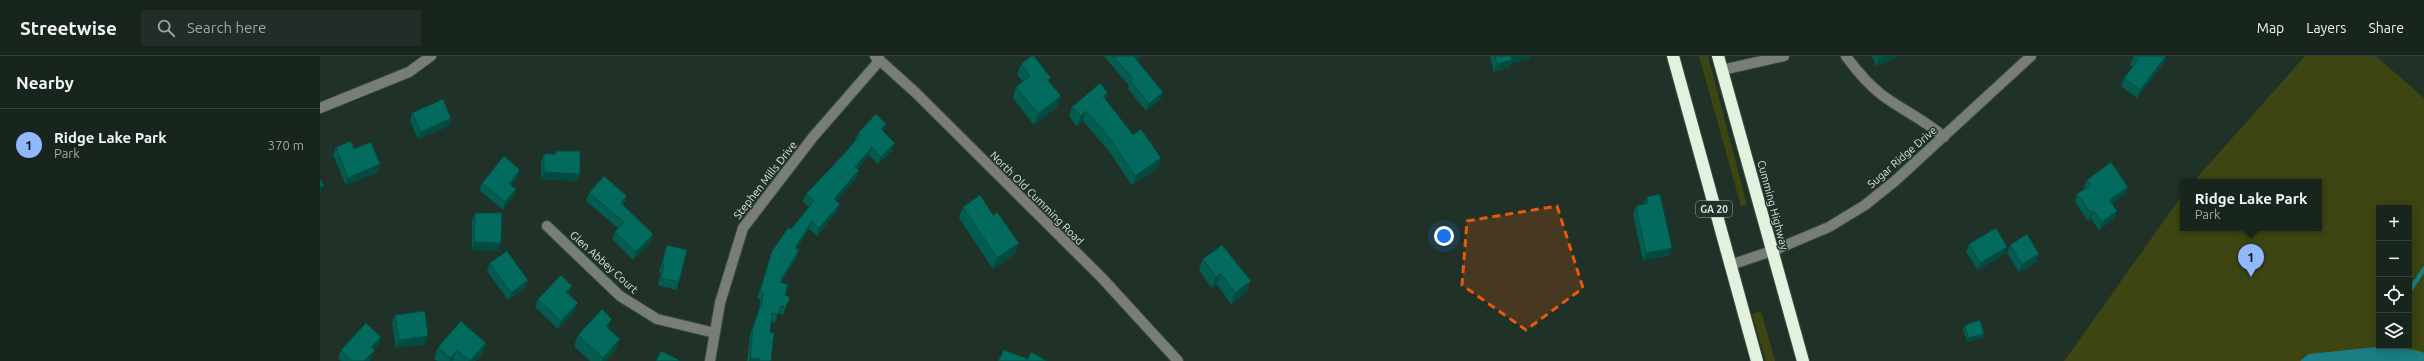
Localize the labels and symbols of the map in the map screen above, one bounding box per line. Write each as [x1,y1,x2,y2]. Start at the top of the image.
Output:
street label: Sugar Ridge Drive [1865,124,1939,190]
street label: Stephen Mills Drive [731,139,799,221]
street label: North Old Cumming Road [988,149,1086,247]
street label: Cumming Highway [1755,159,1791,252]
road number: GA 20 [1696,201,1732,217]
your location [1434,226,1454,246]
street label: Glen Abbey Court [568,228,641,296]
pin: 1 [2238,244,2264,277]

